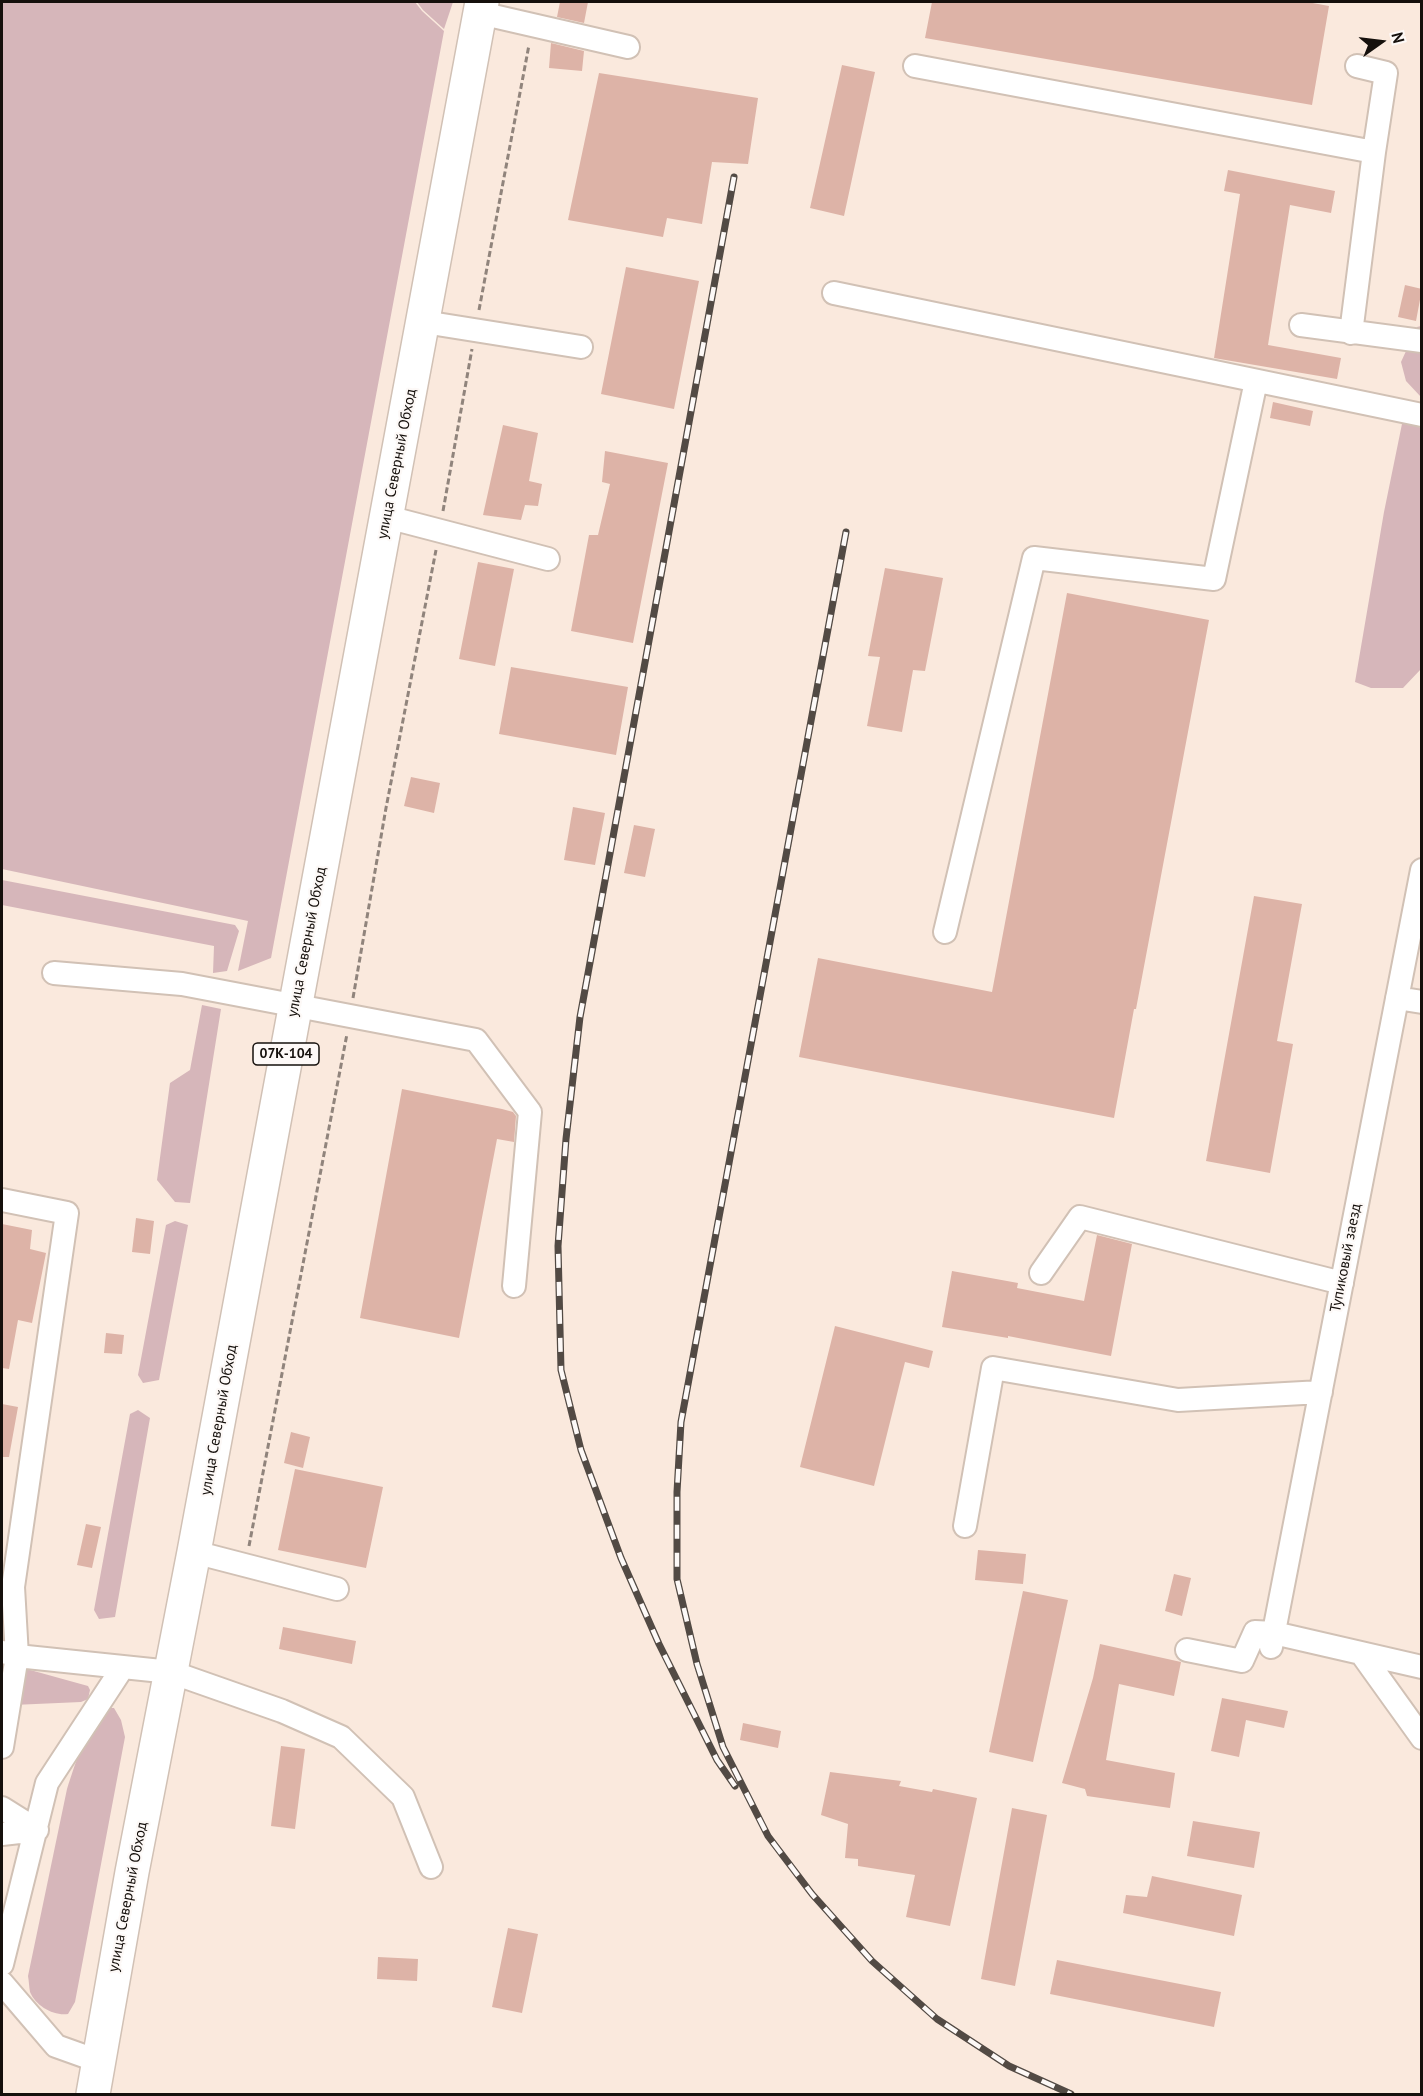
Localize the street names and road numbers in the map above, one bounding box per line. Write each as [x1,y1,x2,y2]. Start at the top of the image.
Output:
street label: улица Северный Обход [374,387,420,541]
street label: улица Северный Обход [284,865,330,1019]
road number: 07К-104 [253,1043,319,1065]
street label: Тупиковый заезд [1327,1202,1365,1314]
street label: улица Северный Обход [197,1343,241,1497]
street label: улица Северный Обход [105,1820,151,1974]

